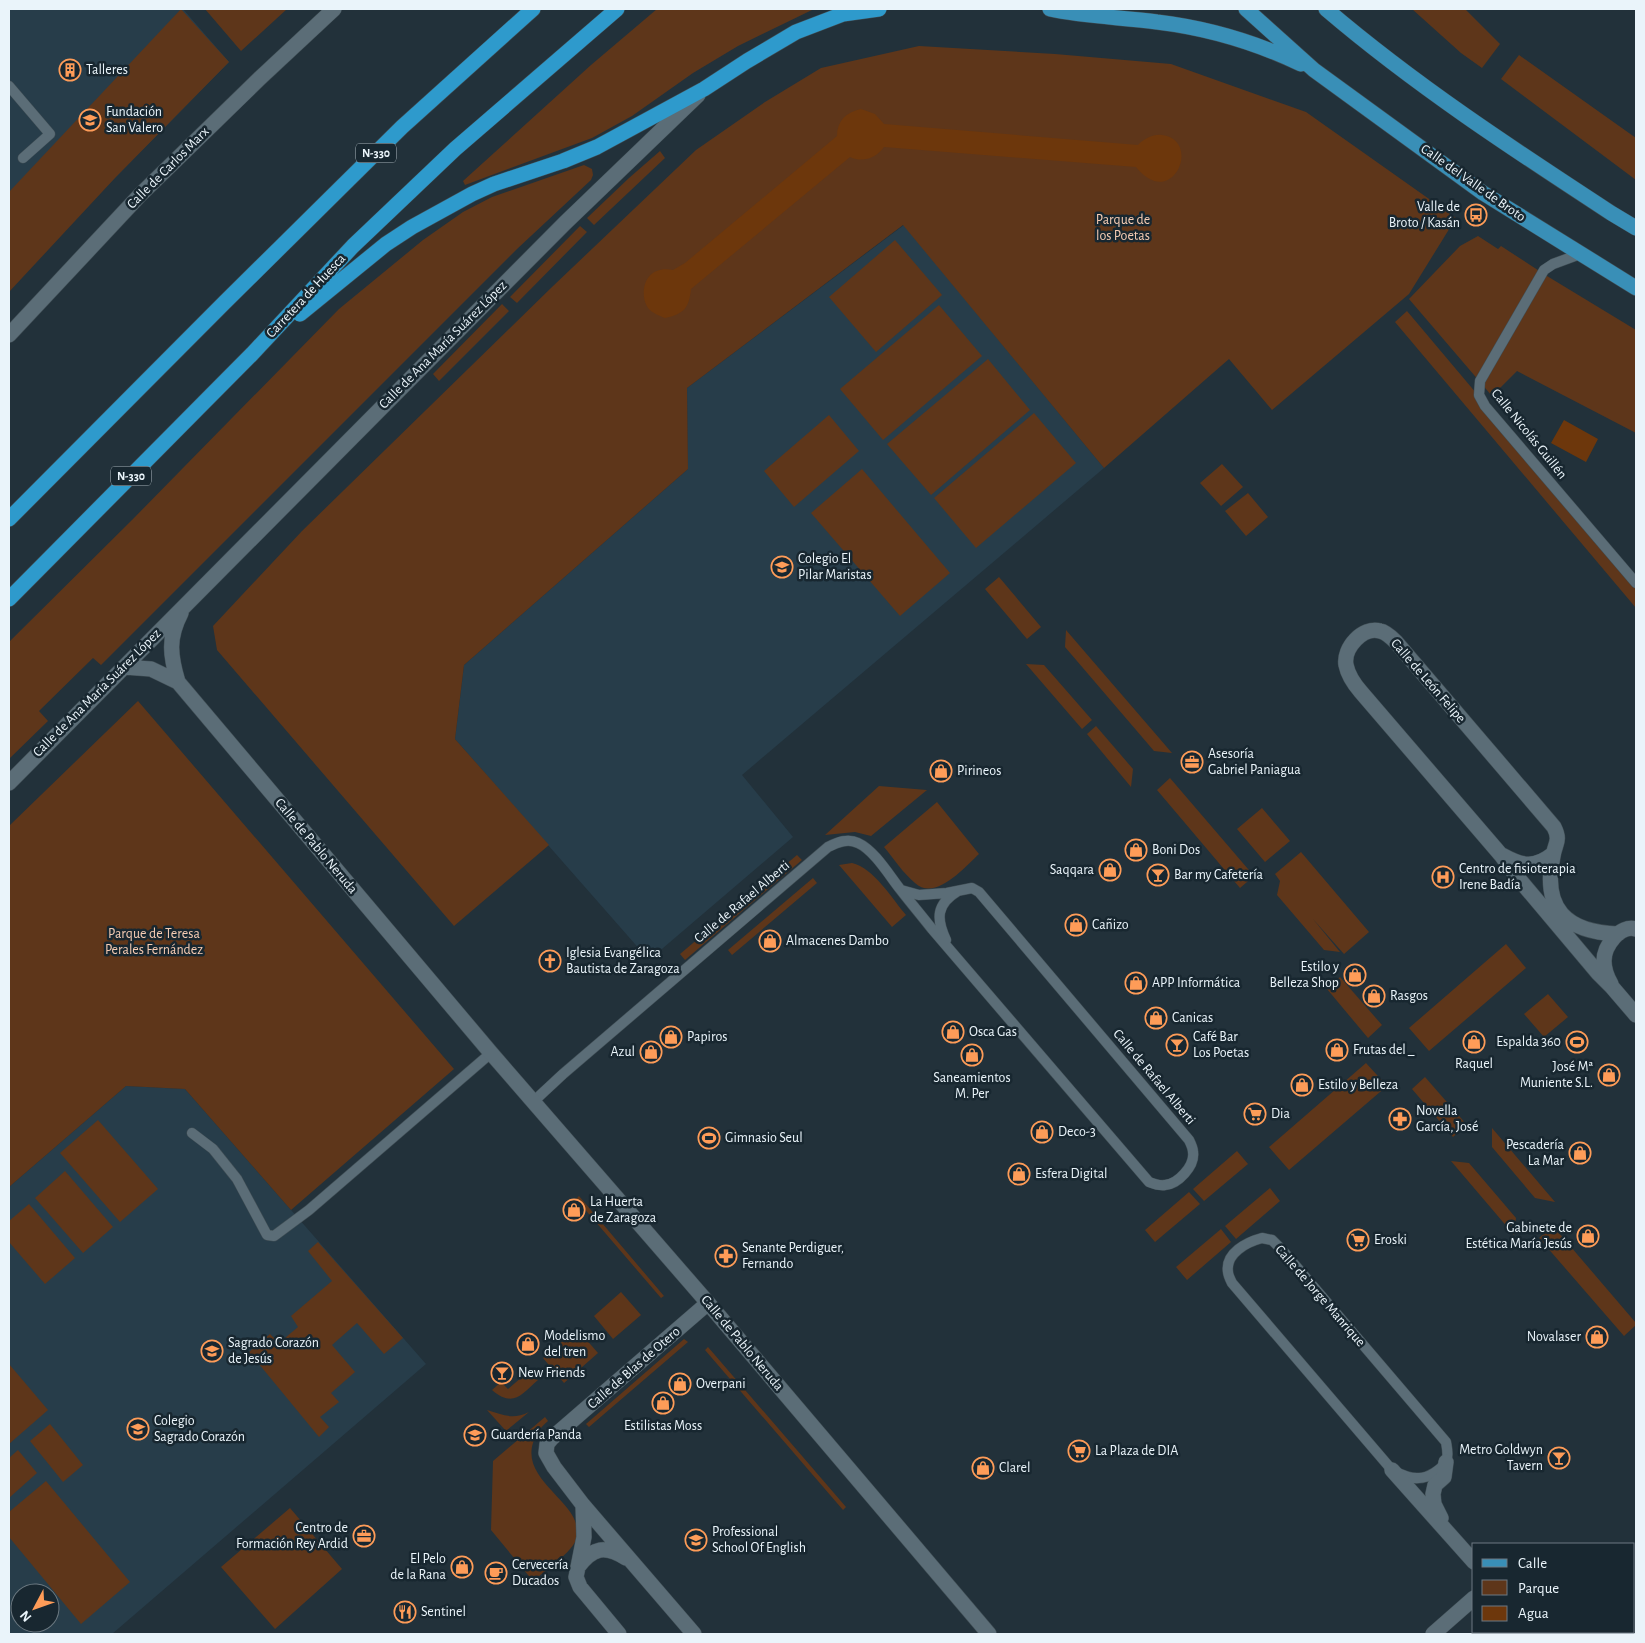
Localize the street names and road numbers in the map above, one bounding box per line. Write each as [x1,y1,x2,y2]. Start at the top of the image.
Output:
street label: Calle de Carlos Marx [124,124,212,212]
street label: Calle del Valle de Broto [1418,142,1528,224]
road number: N-330 [356,144,396,162]
street label: Carretera de Huesca [264,251,349,341]
street label: Calle de Ana María Suárez López [376,278,510,412]
street label: Calle Nicolás Guillén [1489,386,1569,482]
road number: N-330 [111,466,151,486]
street label: Calle de Ana María Suárez López [30,626,164,760]
street label: Calle de León Felipe [1388,636,1468,726]
street label: Calle de Pablo Neruda [272,796,360,897]
street label: Calle de Rafael Alberti [692,858,792,946]
street label: Calle de Rafael Alberti [1110,1027,1198,1127]
street label: Calle de Jorge Manrique [1272,1243,1368,1349]
street label: Calle de Pablo Neruda [698,1293,786,1394]
street label: Calle de Blas de Otero [585,1324,683,1412]

